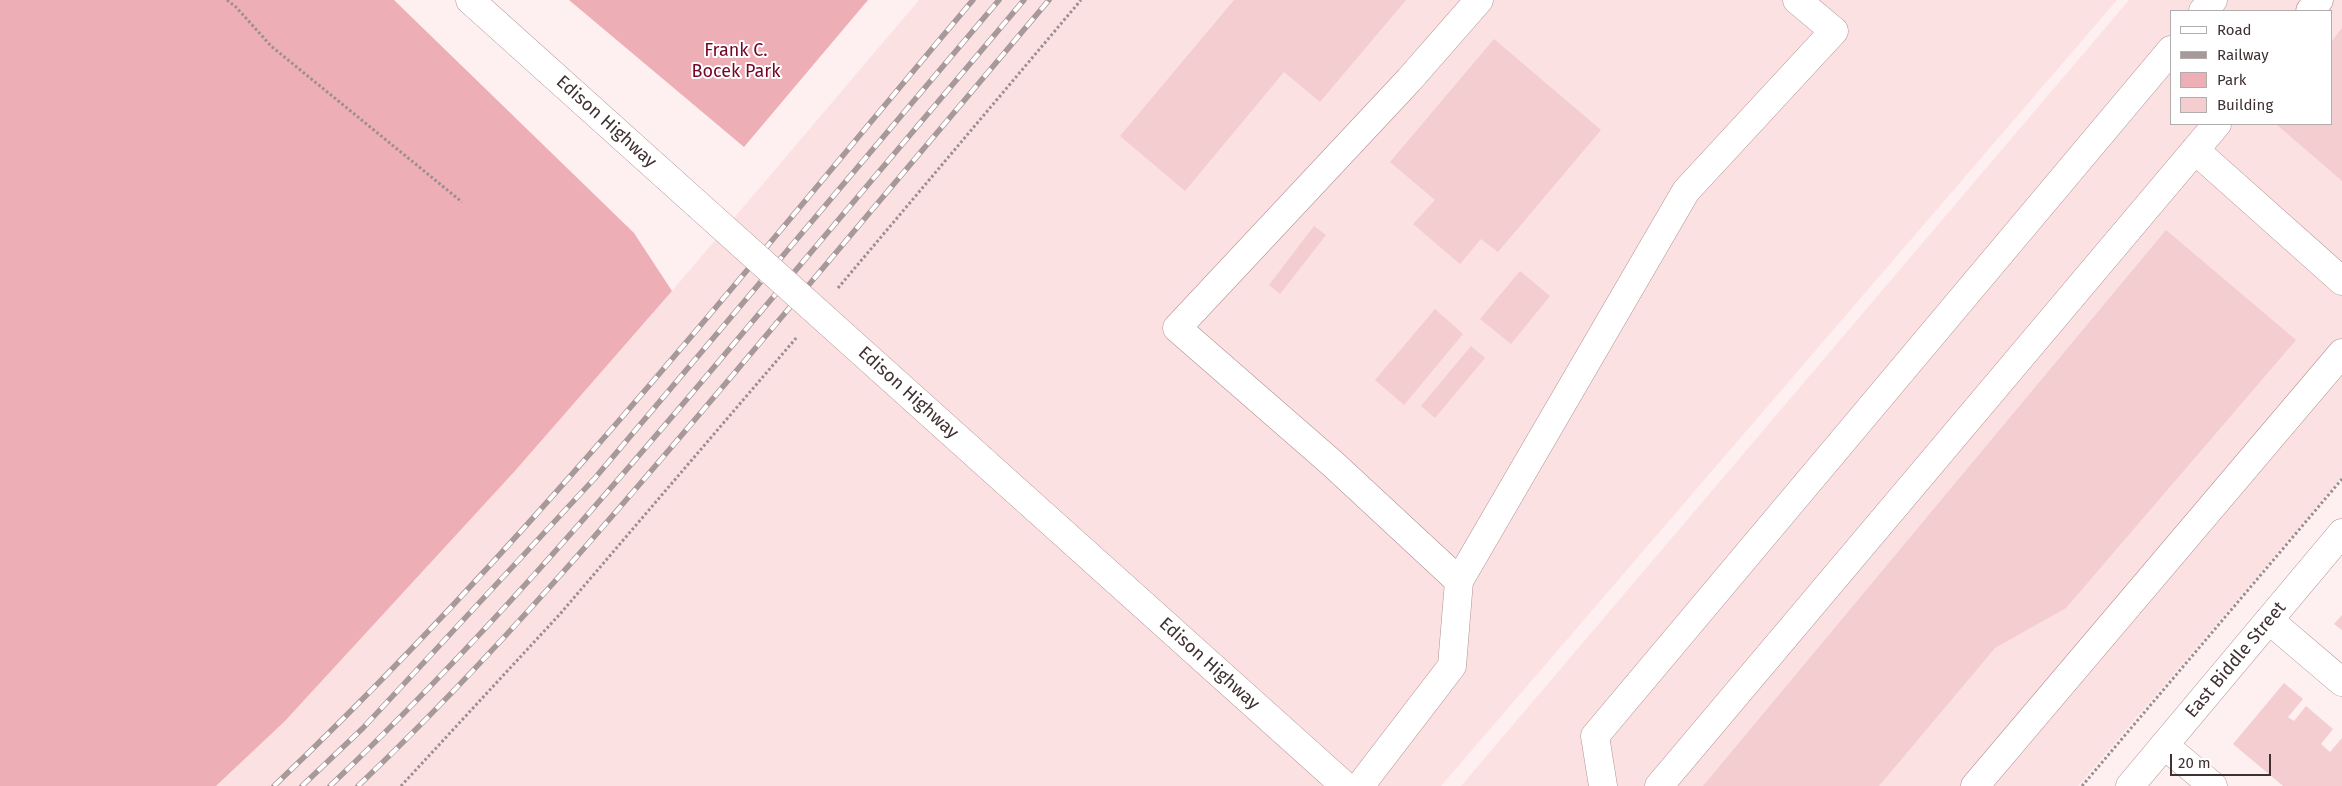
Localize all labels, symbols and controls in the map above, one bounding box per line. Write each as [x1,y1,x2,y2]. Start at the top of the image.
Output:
legend [2170,10,2332,125]
text: Road [2217,21,2252,39]
park label: Frank C. Bocek Park [692,40,780,82]
text: Railway [2217,46,2269,64]
street label: Edison Highway [551,71,661,173]
text: Park [2217,71,2247,89]
text: Building [2217,96,2273,114]
street label: Edison Highway [853,342,963,444]
street label: East Biddle Street [2181,598,2291,722]
street label: Edison Highway [1154,613,1264,715]
scale bar [2172,744,2273,776]
text: 20 m [2178,754,2211,772]

